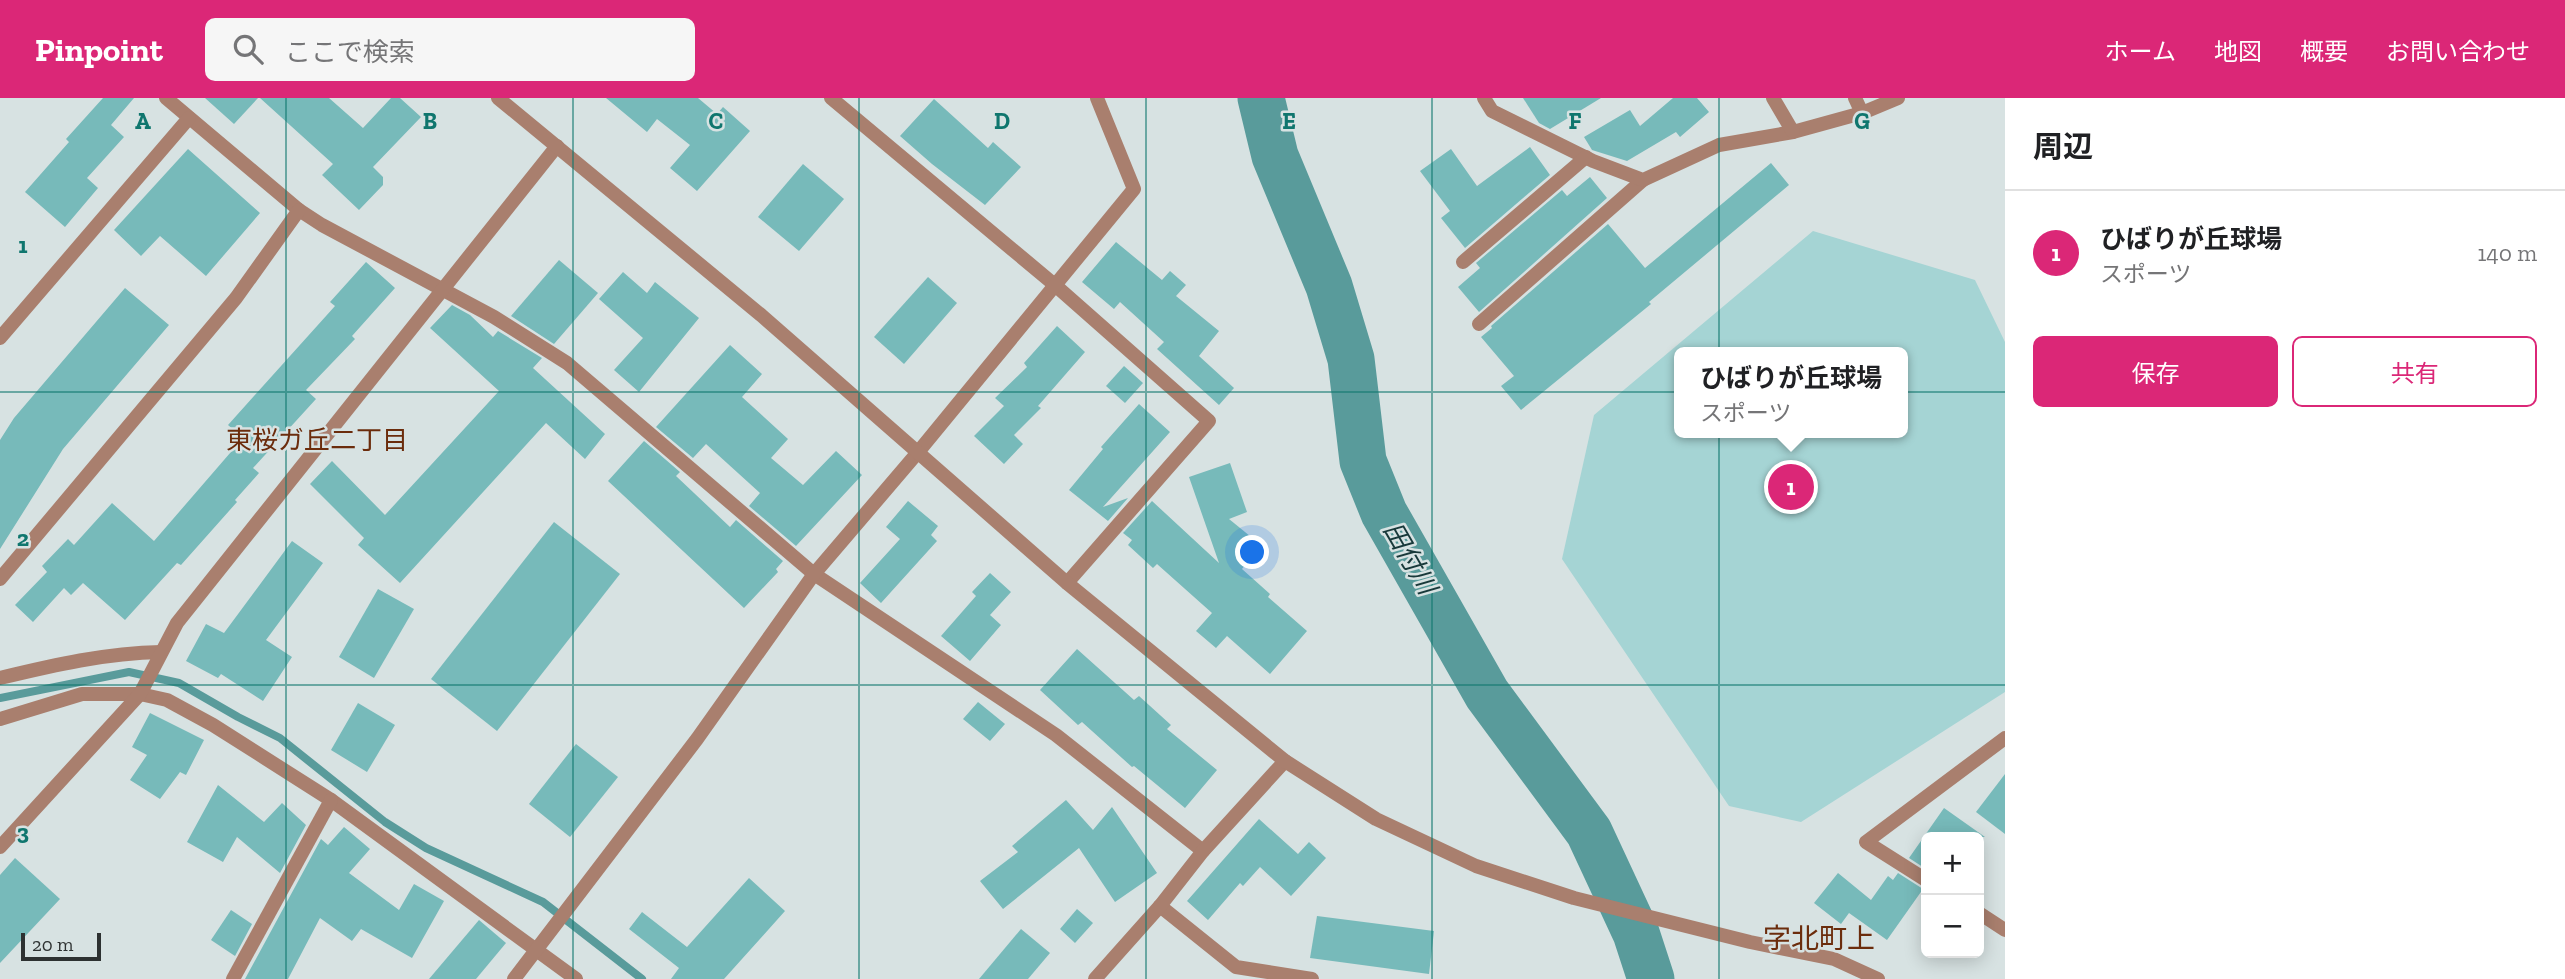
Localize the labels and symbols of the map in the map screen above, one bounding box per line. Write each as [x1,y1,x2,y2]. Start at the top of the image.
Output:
text: A [135,107,151,135]
text: B [423,107,437,135]
text: C [709,107,723,135]
text: D [994,107,1010,135]
text: E [1282,107,1296,135]
text: F [1568,107,1582,135]
text: G [1854,107,1870,135]
text: 1 [18,231,28,259]
district label: 東桜ガ丘二丁目 [226,424,408,456]
pin: 1 [1768,461,1814,513]
water label: 田付川 [1377,516,1445,602]
text: 2 [17,524,29,552]
your location [1235,535,1269,569]
text: 3 [17,818,29,846]
district label: 字北町上 [1763,922,1875,955]
scale bar [21,930,102,962]

